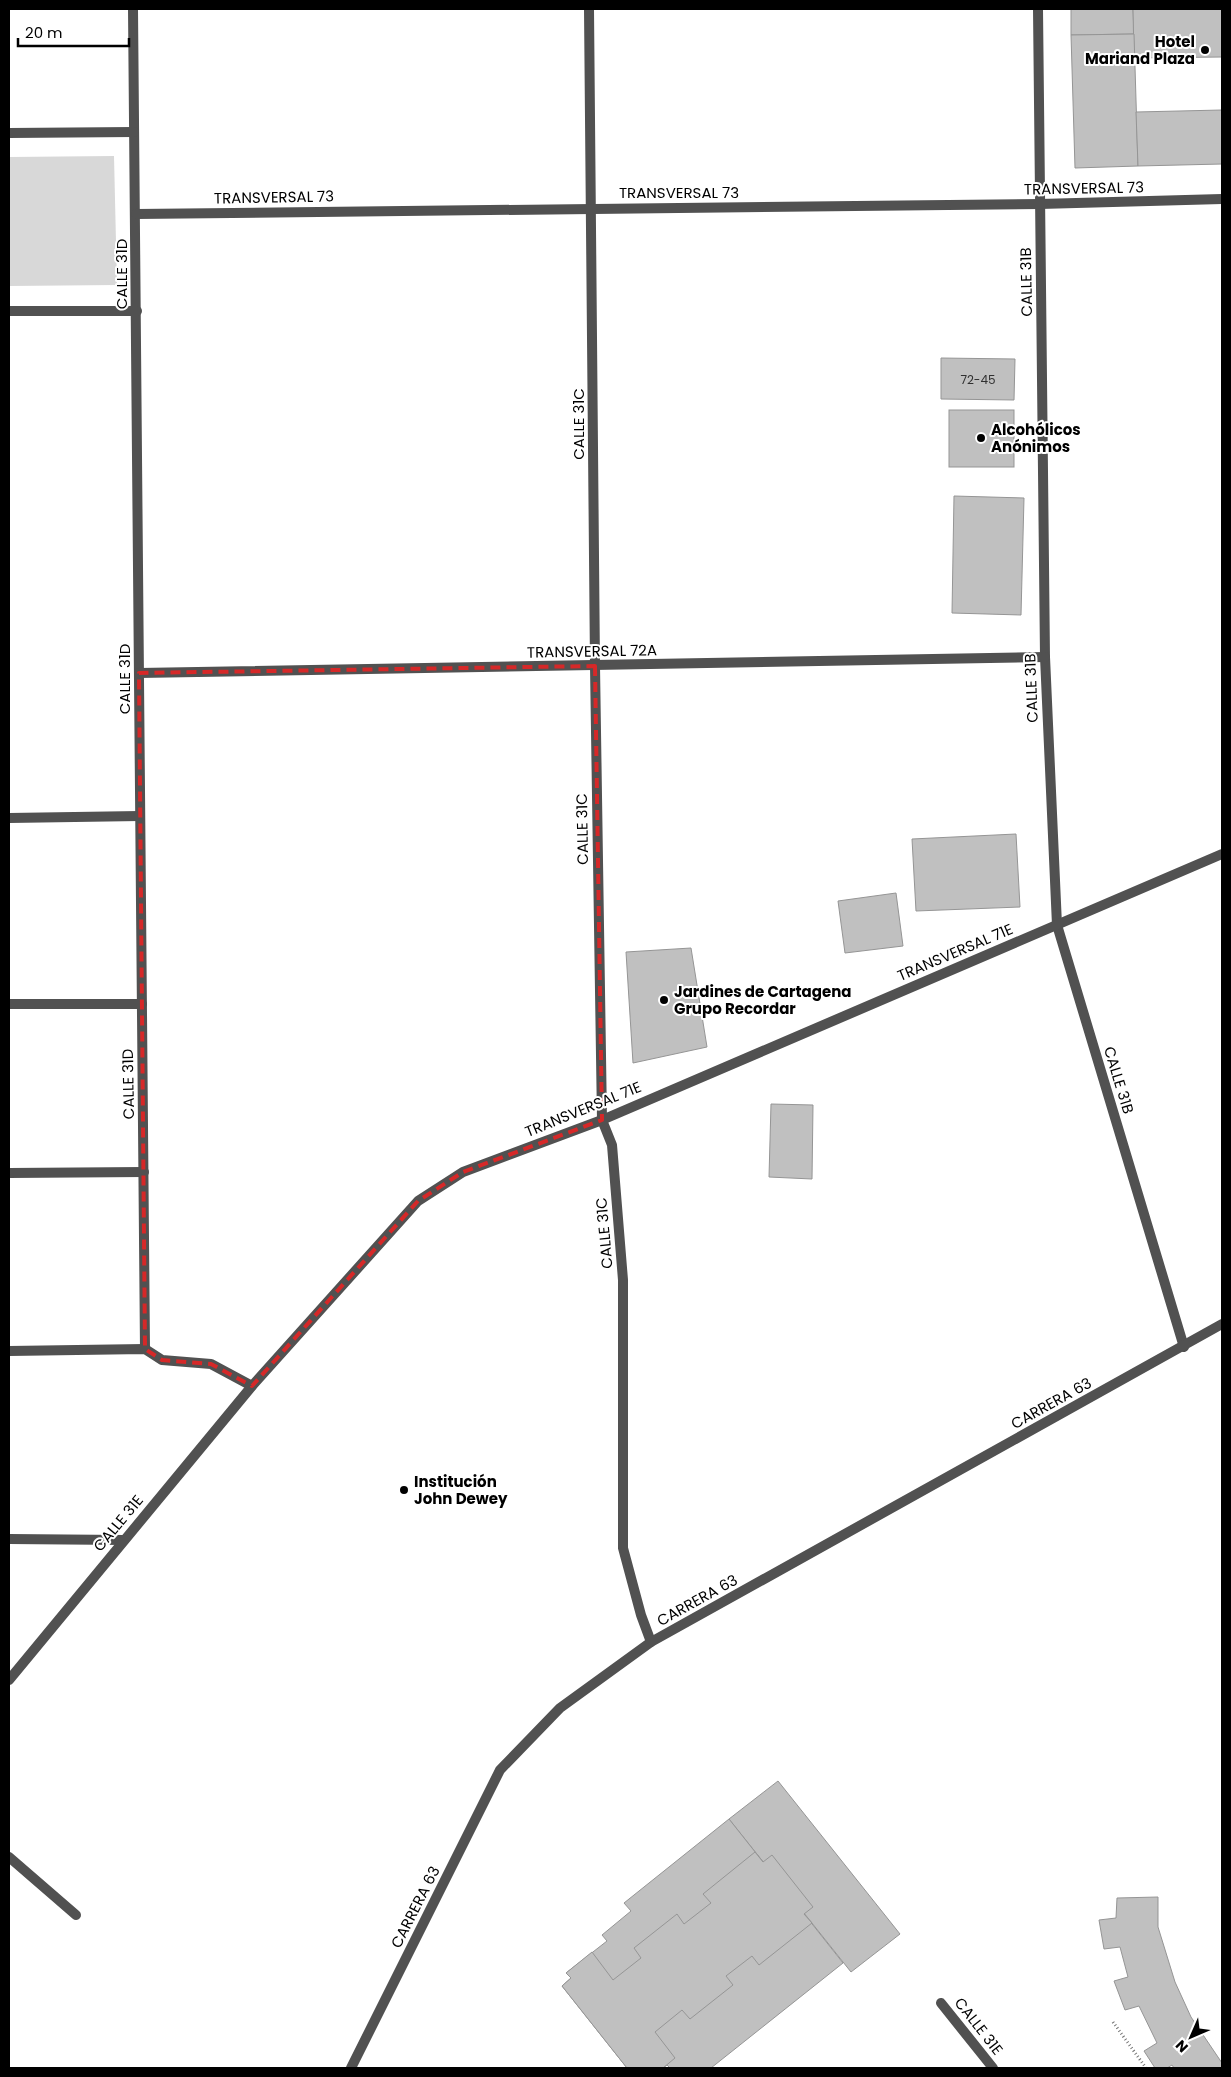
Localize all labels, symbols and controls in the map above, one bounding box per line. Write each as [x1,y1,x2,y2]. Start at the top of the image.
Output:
scale bar [18,15,129,47]
text: 20 m [25,22,63,43]
place label: Hotel Mariand Plaza [1085,31,1195,69]
marker: Hotel Mariand Plaza [1199,44,1211,56]
street label: TRANSVERSAL 73 [1024,176,1144,200]
street label: TRANSVERSAL 73 [619,182,739,203]
street label: TRANSVERSAL 73 [214,185,334,209]
street label: CALLE 31D [111,239,132,309]
street label: CALLE 31B [1015,247,1037,317]
house number: 72-45 [960,371,996,388]
street label: CALLE 31C [568,388,589,460]
place label: Alcohólicos Anónimos [991,419,1081,457]
marker: Alcohólicos Anónimos [975,432,987,444]
street label: TRANSVERSAL 72A [527,639,657,663]
street label: CALLE 31D [114,644,135,714]
street label: CALLE 31B [1019,653,1043,723]
street label: CALLE 31C [571,793,593,865]
street label: TRANSVERSAL 71E [894,918,1016,986]
place label: Jardines de Cartagena Grupo Recordar [674,981,851,1019]
marker: Jardines de Cartagena Grupo Recordar [658,994,670,1006]
street label: CALLE 31B [1099,1044,1139,1116]
street label: CALLE 31D [117,1049,139,1119]
street label: TRANSVERSAL 71E [522,1076,644,1142]
street label: CALLE 31C [590,1196,618,1270]
street label: CARRERA 63 [1007,1372,1095,1434]
place label: Institución John Dewey [414,1471,508,1509]
marker: Institución John Dewey [398,1484,410,1496]
street label: CALLE 31E [88,1490,148,1556]
street label: CARRERA 63 [653,1569,741,1631]
street label: CARRERA 63 [385,1862,445,1952]
street label: CALLE 31E [950,1993,1008,2059]
north arrow [1166,2012,1216,2062]
text: N [1171,2035,1193,2057]

